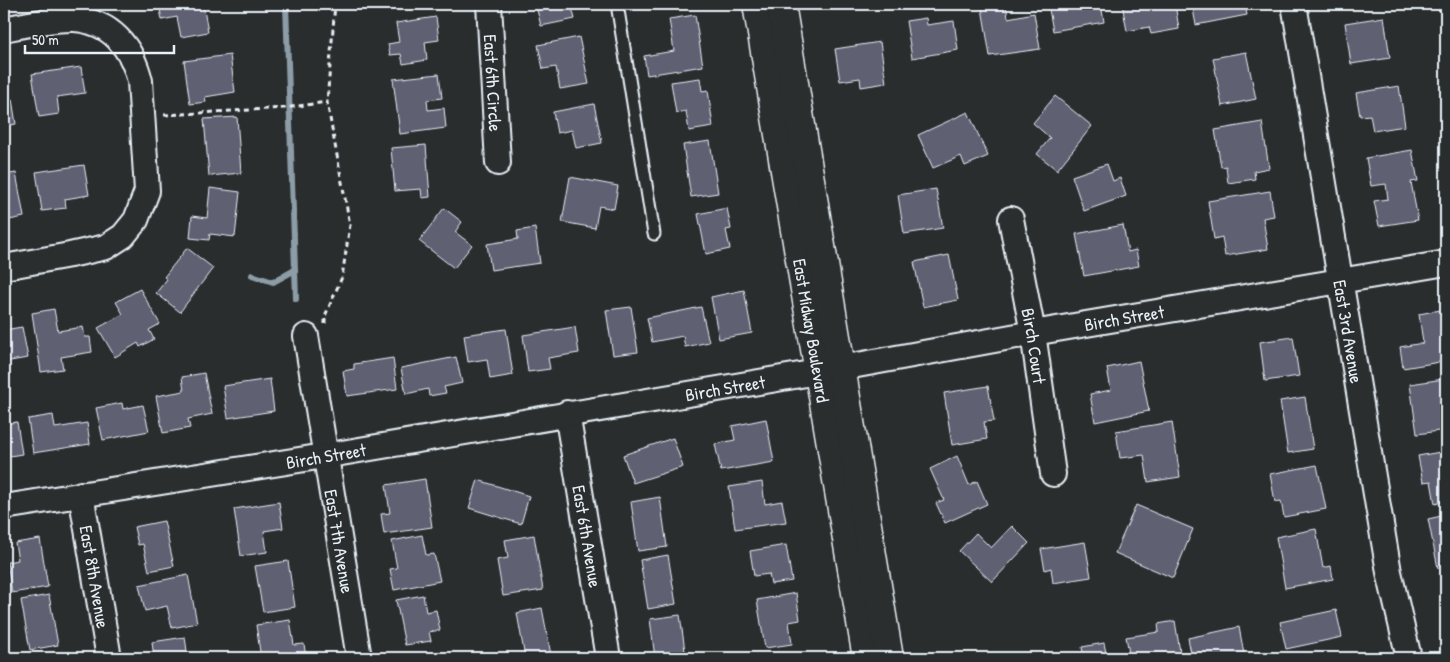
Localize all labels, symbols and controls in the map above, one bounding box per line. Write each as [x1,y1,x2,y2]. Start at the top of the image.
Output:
scale bar [25,22,174,54]
text: 50 m [32,29,59,50]
street label: East 6th Circle [478,34,509,132]
street label: East Midway Boulevard [788,257,836,404]
street label: East 3rd Avenue [1328,278,1370,385]
street label: Birch Street [1082,298,1167,337]
street label: Birch Court [1016,306,1053,386]
street label: Birch Street [683,368,768,407]
street label: Birch Street [284,436,369,474]
street label: East 6th Avenue [567,483,608,589]
street label: East 7th Avenue [319,487,361,595]
street label: East 8th Avenue [74,524,116,630]

